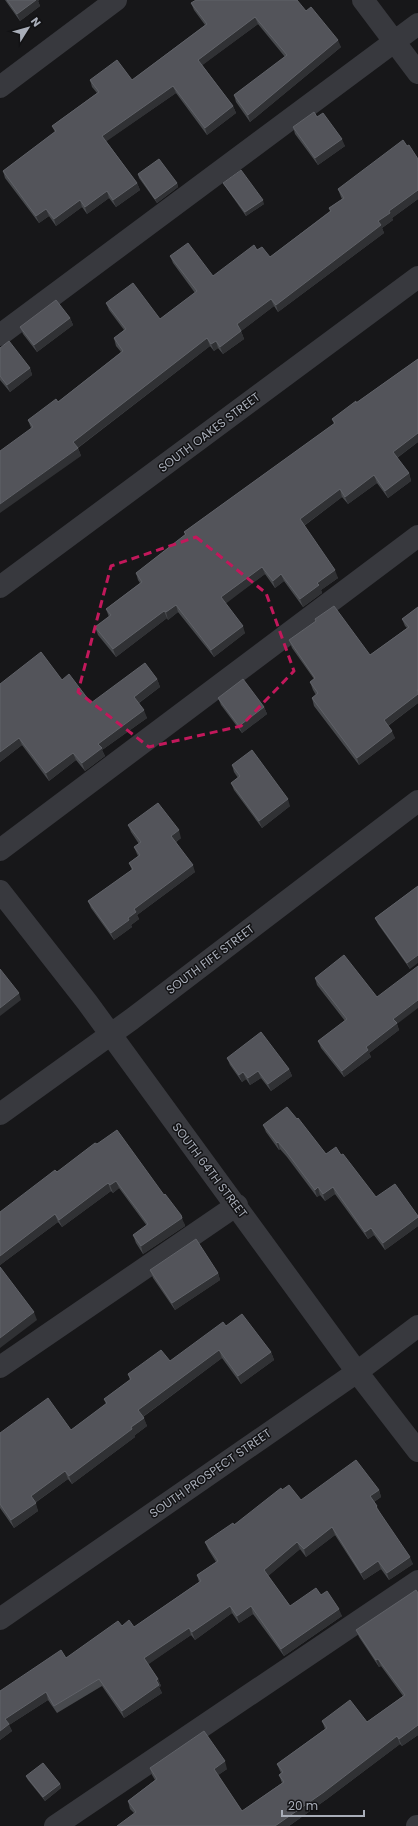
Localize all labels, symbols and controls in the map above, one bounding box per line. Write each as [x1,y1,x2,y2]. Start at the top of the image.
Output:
north arrow [8,8,48,48]
text: N [27,14,45,30]
street label: SOUTH OAKES STREET [155,388,264,476]
street label: SOUTH FIFE STREET [162,920,258,998]
street label: SOUTH 64TH STREET [168,1119,252,1222]
street label: SOUTH PROSPECT STREET [146,1424,275,1522]
scale bar [282,1792,364,1818]
text: 20 m [288,1797,318,1814]

